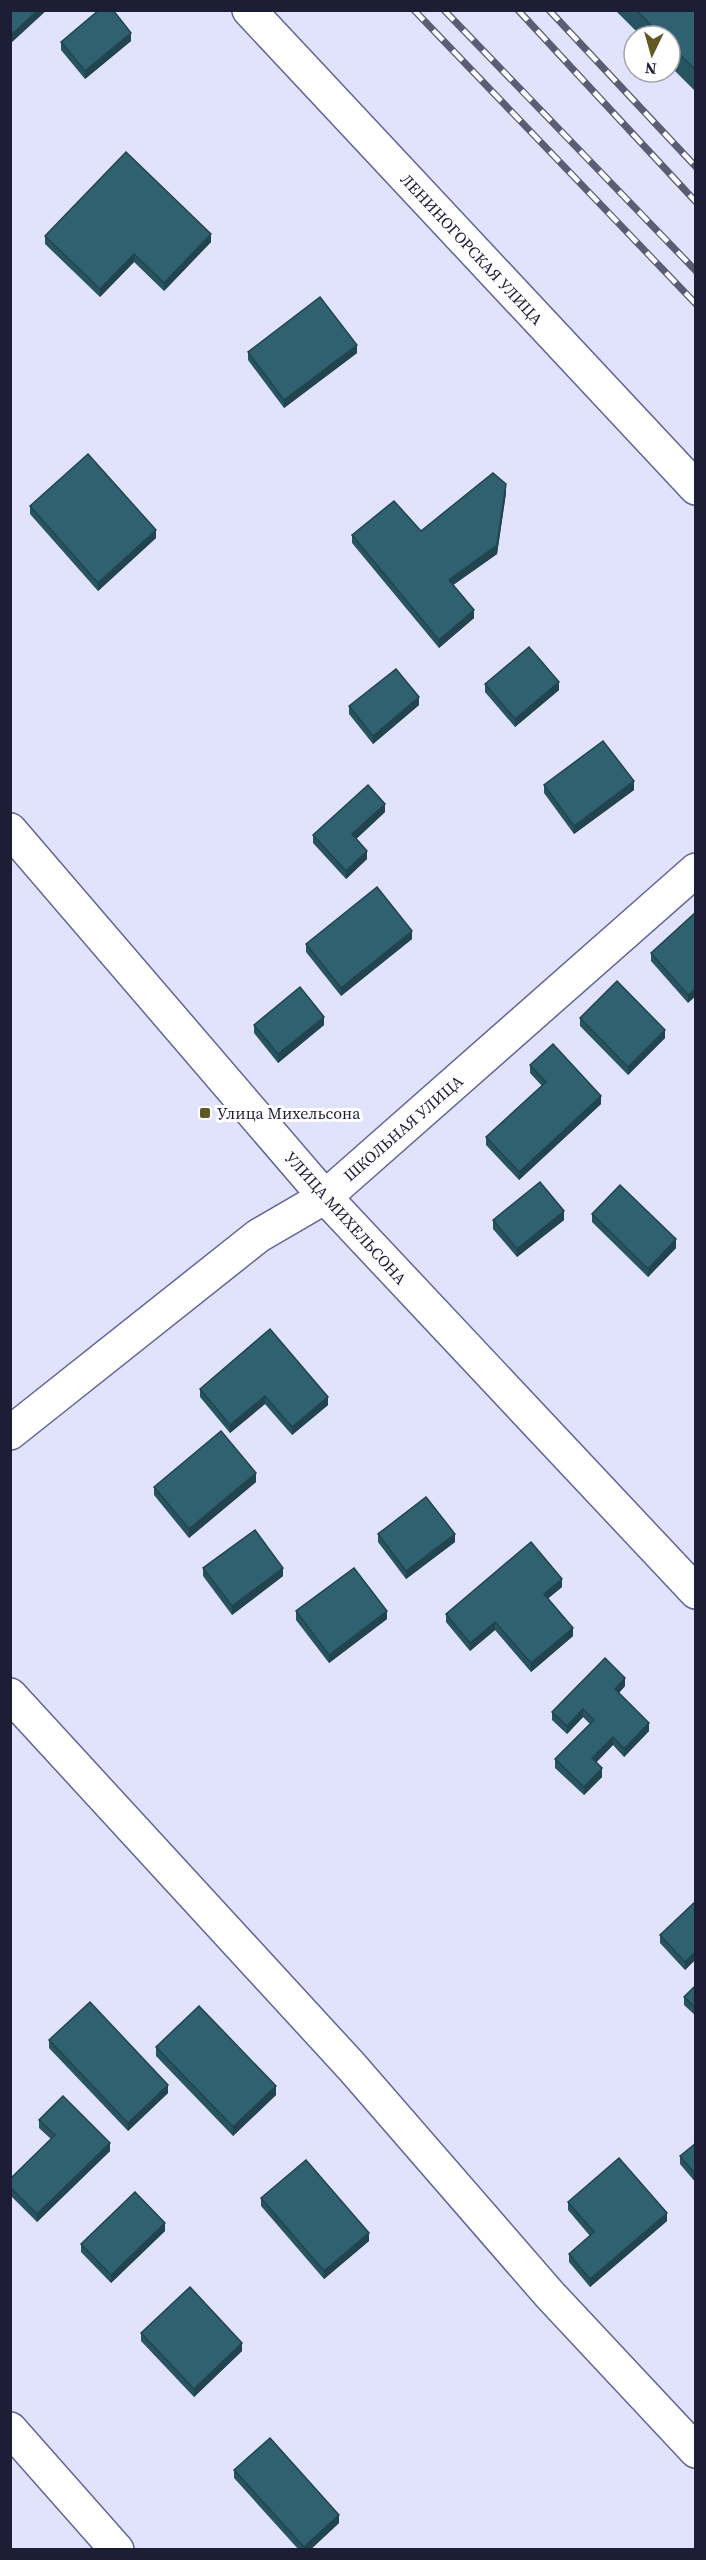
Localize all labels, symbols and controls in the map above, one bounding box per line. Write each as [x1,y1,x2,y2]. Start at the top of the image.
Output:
north arrow [622,24,682,84]
text: N [644,57,657,80]
street label: ЛЕНИНОГОРСКАЯ УЛИЦА [396,168,548,330]
street label: ШКОЛЬНАЯ УЛИЦА [338,1070,468,1186]
place label: Улица Михельсона [217,1102,361,1124]
marker: Улица Михельсона [198,1106,212,1120]
street label: УЛИЦА МИХЕЛЬСОНА [280,1147,412,1290]

